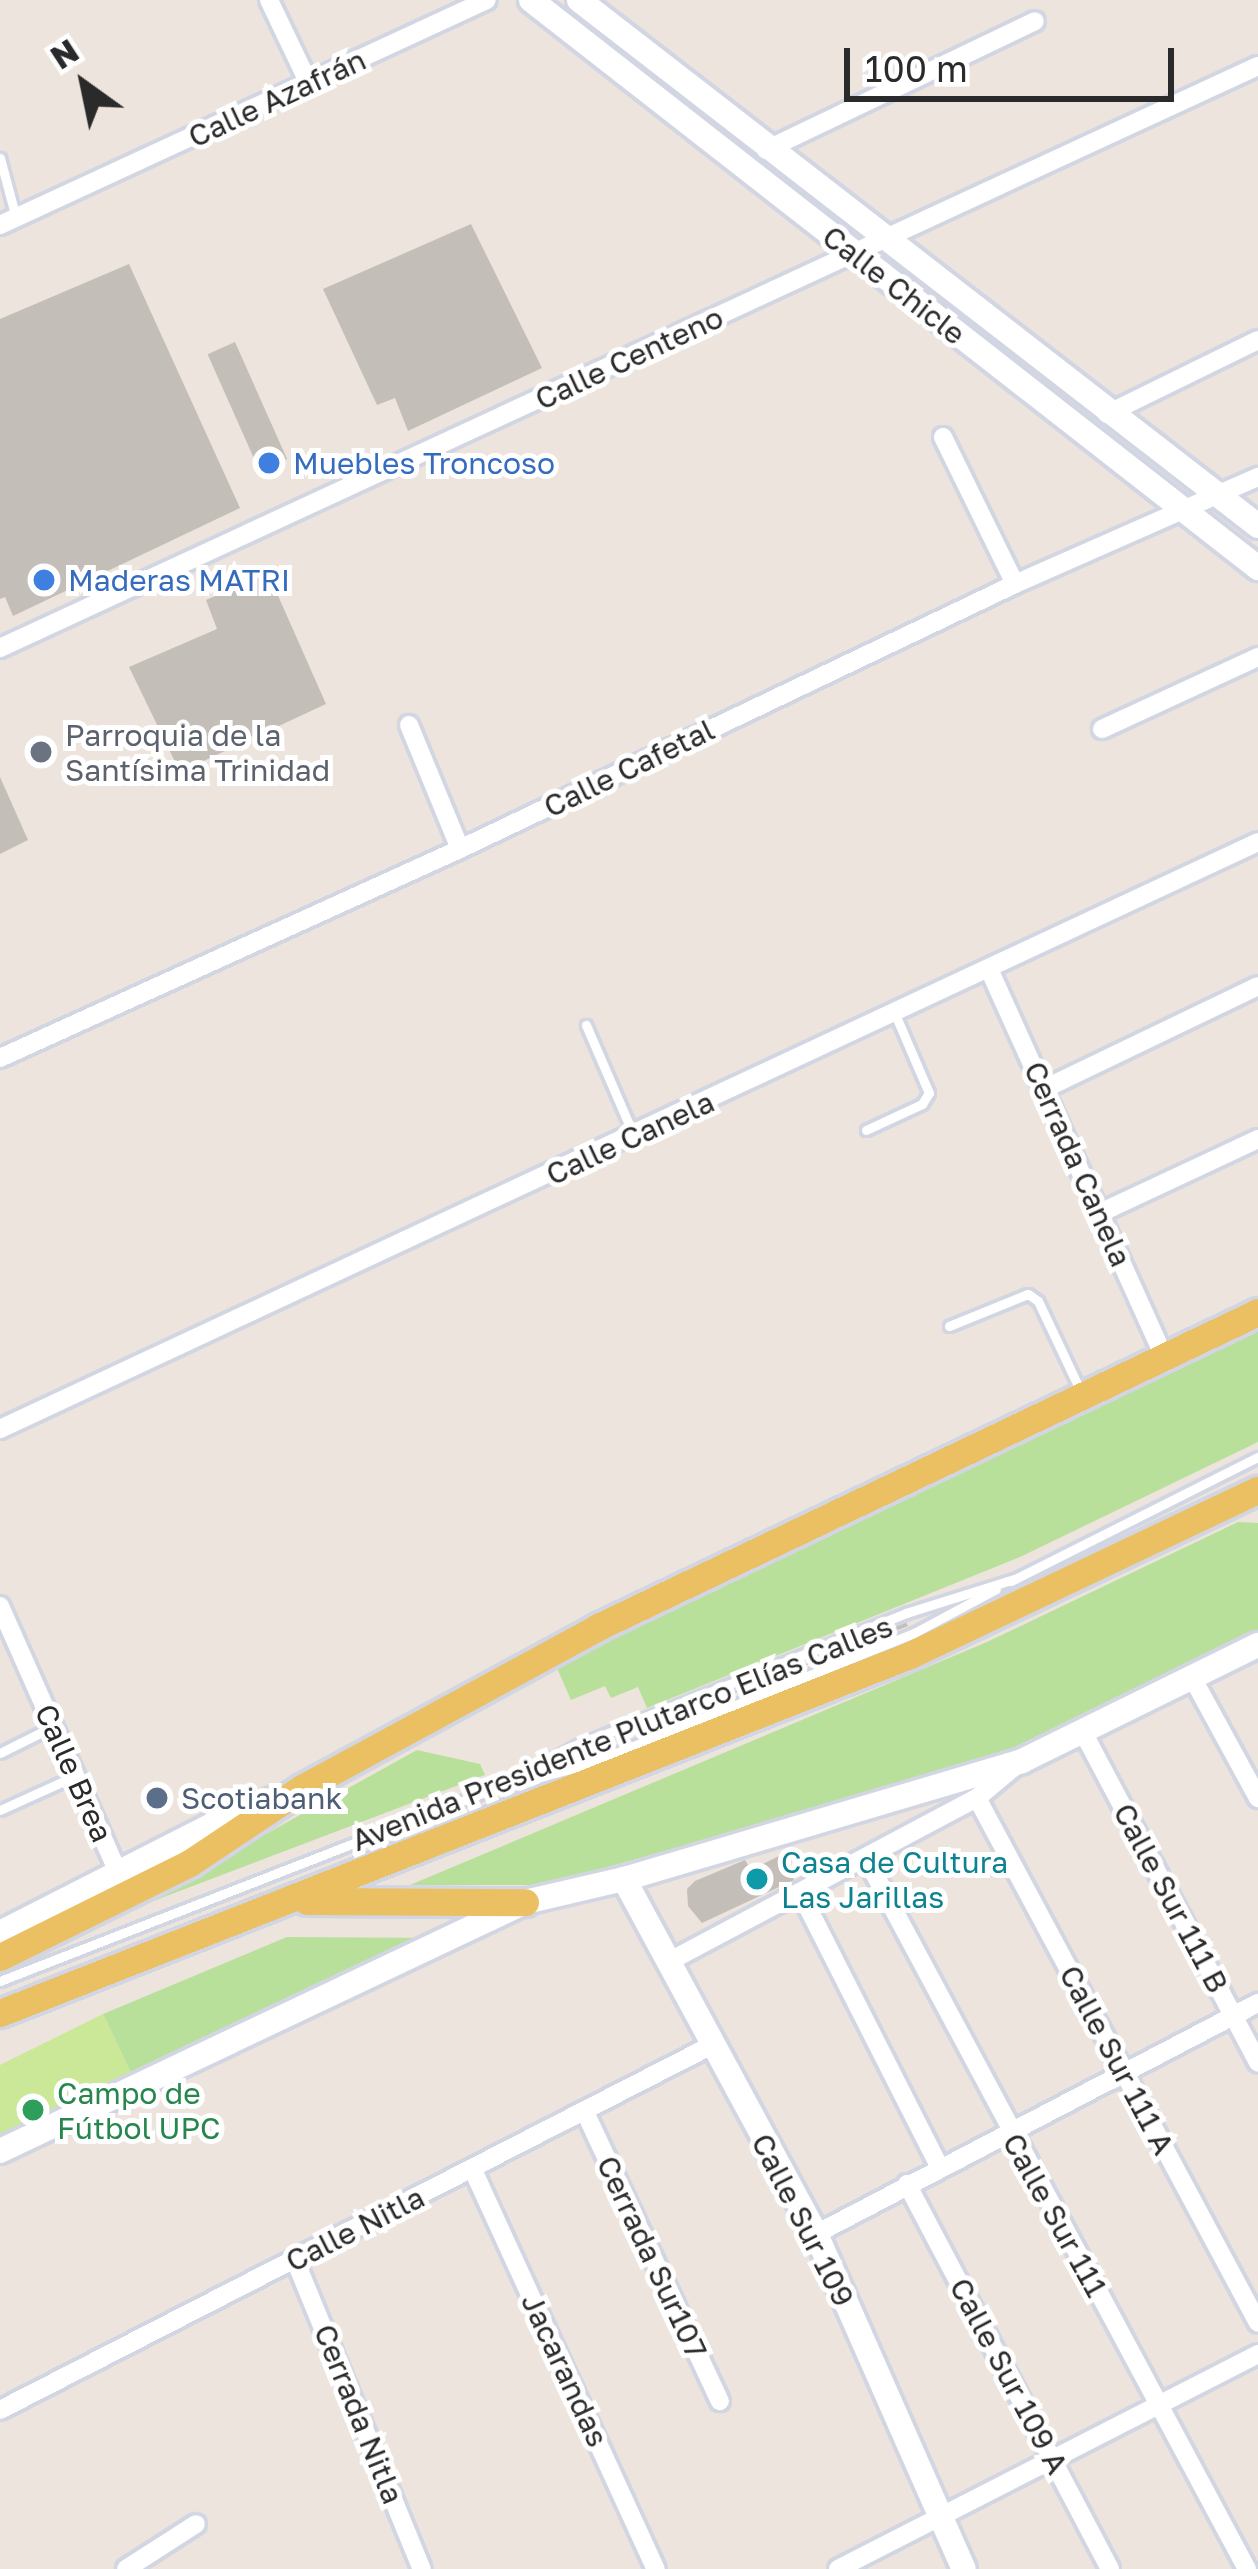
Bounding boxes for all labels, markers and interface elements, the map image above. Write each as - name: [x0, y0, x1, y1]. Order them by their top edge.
- north arrow: [24, 24, 144, 144]
- scale bar: [850, 24, 1180, 98]
- text: N: [43, 30, 85, 77]
- street label: Calle Azafrán: [183, 41, 371, 155]
- text: 100 m: [865, 47, 968, 90]
- street label: Calle Chicle: [816, 218, 972, 352]
- street label: Calle Centeno: [529, 299, 729, 417]
- place label: Muebles Troncoso: [293, 445, 555, 481]
- marker: Muebles Troncoso: [256, 450, 282, 476]
- place label: Maderas MATRI: [68, 562, 290, 598]
- marker: Maderas MATRI: [31, 567, 57, 593]
- street label: Calle Cafetal: [538, 711, 720, 825]
- place label: Parroquia de la Santísima Trinidad: [65, 717, 330, 788]
- marker: Parroquia de la Santísima Trinidad: [28, 739, 54, 765]
- street label: Cerrada Canela: [1017, 1056, 1139, 1272]
- street label: Calle Canela: [540, 1083, 720, 1193]
- street label: Avenida Presidente Plutarco Elías Calles: [346, 1608, 898, 1858]
- street label: Calle Brea: [28, 1699, 120, 1847]
- place label: Scotiabank: [181, 1780, 342, 1816]
- marker: Scotiabank: [144, 1785, 170, 1811]
- street label: Calle Sur 111 B: [1106, 1797, 1236, 1999]
- place label: Casa de Cultura Las Jarillas: [781, 1844, 1008, 1914]
- marker: Casa de Cultura Las Jarillas: [744, 1866, 770, 1892]
- street label: Calle Sur 111 A: [1052, 1959, 1182, 2161]
- place label: Campo de Fútbol UPC: [57, 2075, 220, 2146]
- marker: Campo de Fútbol UPC: [20, 2097, 46, 2123]
- street label: Calle Sur 111: [995, 2127, 1115, 2303]
- street label: Calle Sur 109: [744, 2128, 862, 2312]
- street label: Cerrada Sur107: [589, 2150, 715, 2364]
- street label: Calle Nitla: [280, 2179, 430, 2279]
- street label: Calle Sur 109 A: [942, 2272, 1076, 2480]
- street label: Jacarandas: [514, 2288, 616, 2452]
- street label: Cerrada Nitla: [307, 2319, 411, 2509]

